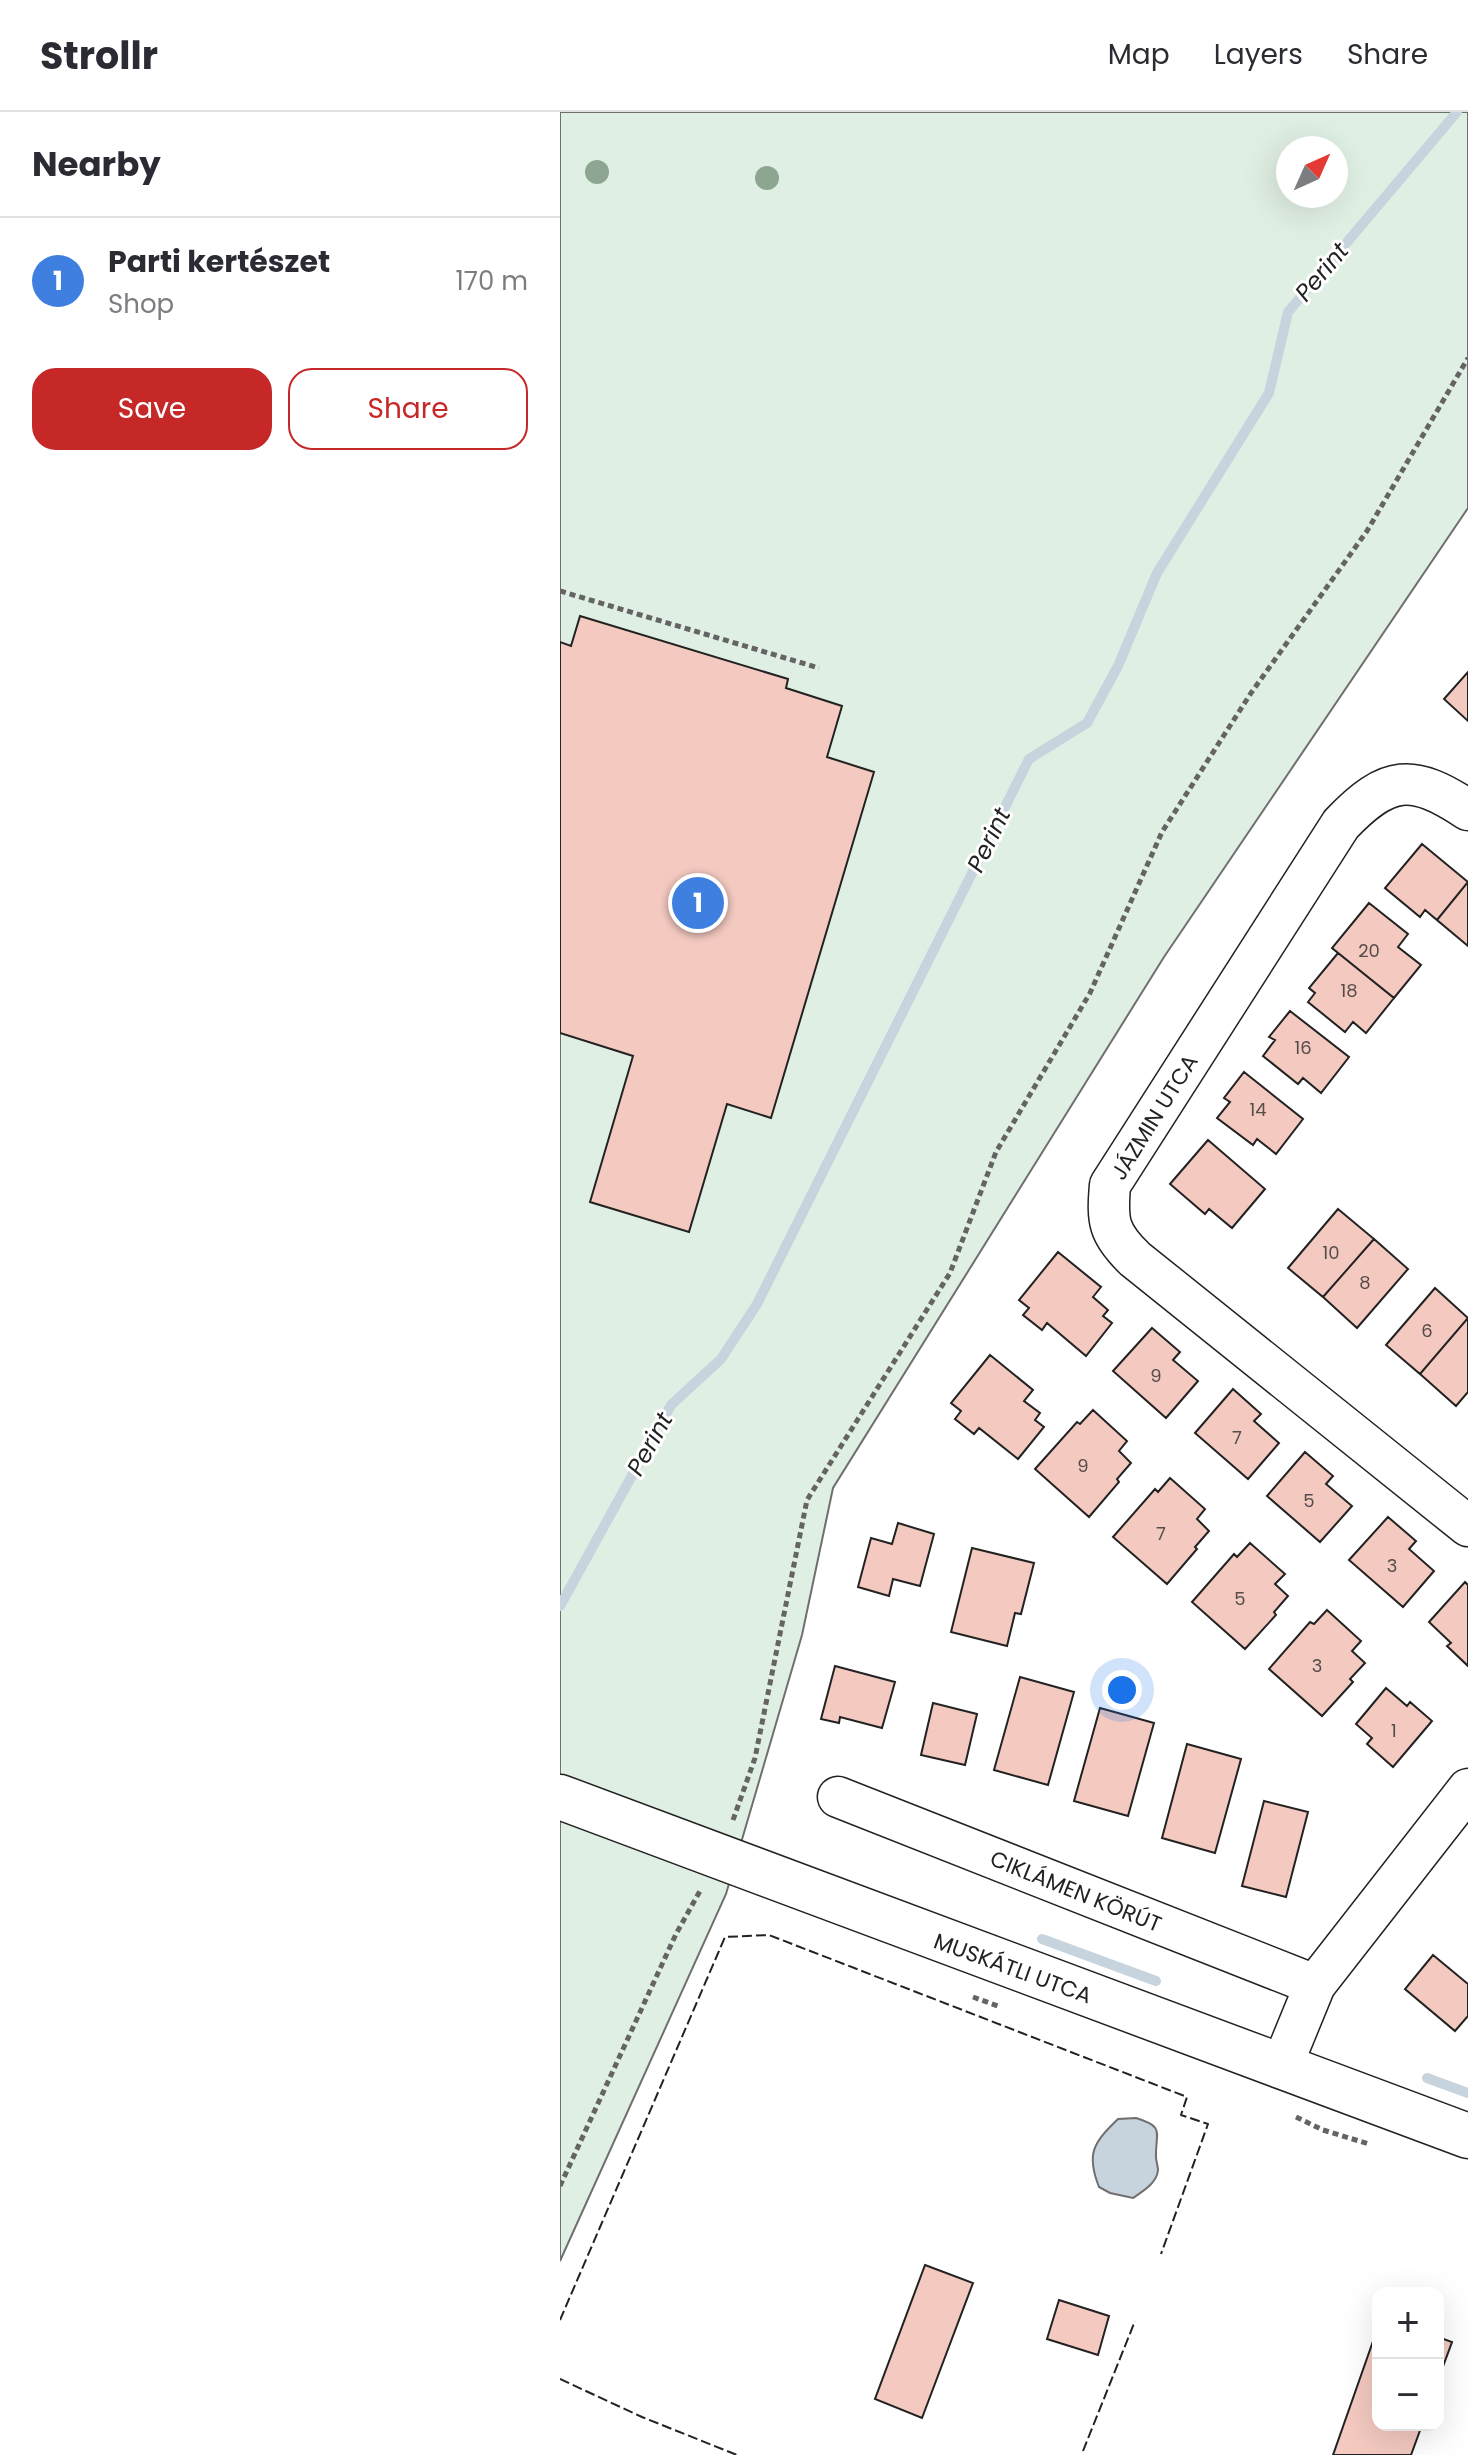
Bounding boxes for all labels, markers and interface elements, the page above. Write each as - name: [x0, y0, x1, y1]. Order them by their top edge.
- text: Strollr: [40, 29, 158, 82]
- text: Map: [1108, 35, 1170, 74]
- text: Layers: [1214, 35, 1303, 74]
- text: Share: [1347, 35, 1428, 74]
- north arrow: [1276, 136, 1348, 208]
- text: Nearby: [32, 140, 161, 188]
- water label: Perint: [1287, 234, 1357, 308]
- text: Parti kertészet: [108, 240, 330, 283]
- text: 1: [53, 263, 63, 299]
- text: 170 m: [455, 263, 528, 299]
- text: Shop: [108, 286, 174, 322]
- button: Save: [32, 368, 272, 450]
- button: Share: [288, 368, 528, 450]
- water label: Perint: [959, 801, 1019, 877]
- pin: 1: [672, 873, 724, 933]
- house number: 20: [1358, 938, 1380, 963]
- house number: 18: [1340, 978, 1358, 1003]
- house number: 16: [1294, 1035, 1312, 1060]
- street label: JÁZMIN UTCA: [1103, 1048, 1205, 1186]
- house number: 14: [1249, 1097, 1267, 1122]
- house number: 10: [1322, 1240, 1340, 1265]
- house number: 8: [1359, 1270, 1371, 1295]
- house number: 6: [1421, 1318, 1433, 1343]
- house number: 9: [1150, 1363, 1162, 1388]
- water label: Perint: [619, 1405, 681, 1481]
- house number: 7: [1232, 1425, 1242, 1450]
- house number: 9: [1077, 1453, 1089, 1478]
- house number: 5: [1303, 1488, 1315, 1513]
- house number: 7: [1156, 1521, 1166, 1546]
- house number: 3: [1387, 1553, 1397, 1578]
- house number: 5: [1234, 1586, 1246, 1611]
- house number: 3: [1312, 1653, 1322, 1678]
- your location: [1102, 1670, 1142, 1710]
- house number: 1: [1391, 1718, 1397, 1743]
- street label: CIKLÁMEN KÖRÚT: [986, 1843, 1166, 1940]
- street label: MUSKÁTLI UTCA: [930, 1926, 1096, 2011]
- map controls: [1372, 2287, 1444, 2431]
- button: +: [1372, 2287, 1444, 2359]
- button: −: [1372, 2359, 1444, 2431]

